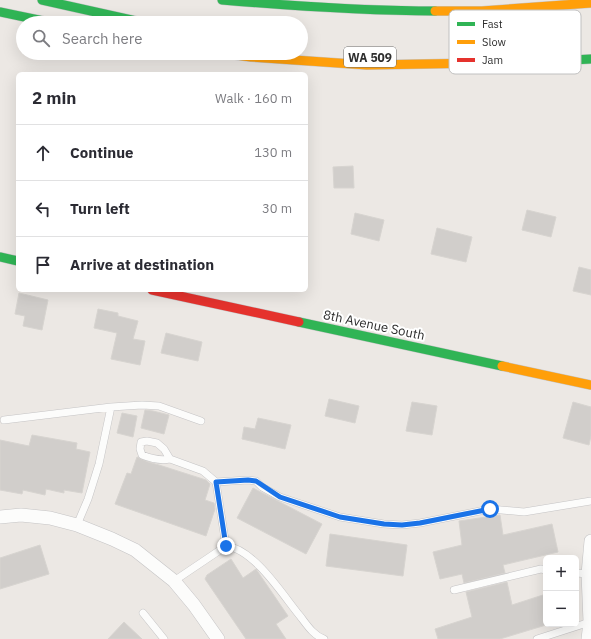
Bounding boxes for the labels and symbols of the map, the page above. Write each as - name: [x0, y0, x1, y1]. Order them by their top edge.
- legend: [449, 10, 581, 74]
- text: Fast: [482, 17, 503, 31]
- text: Slow: [482, 35, 506, 49]
- road number: WA 509: [344, 47, 396, 67]
- text: Jam: [482, 53, 503, 67]
- street label: 8th Avenue South: [322, 306, 426, 344]
- route start: [481, 500, 499, 518]
- route end: [217, 537, 235, 555]

